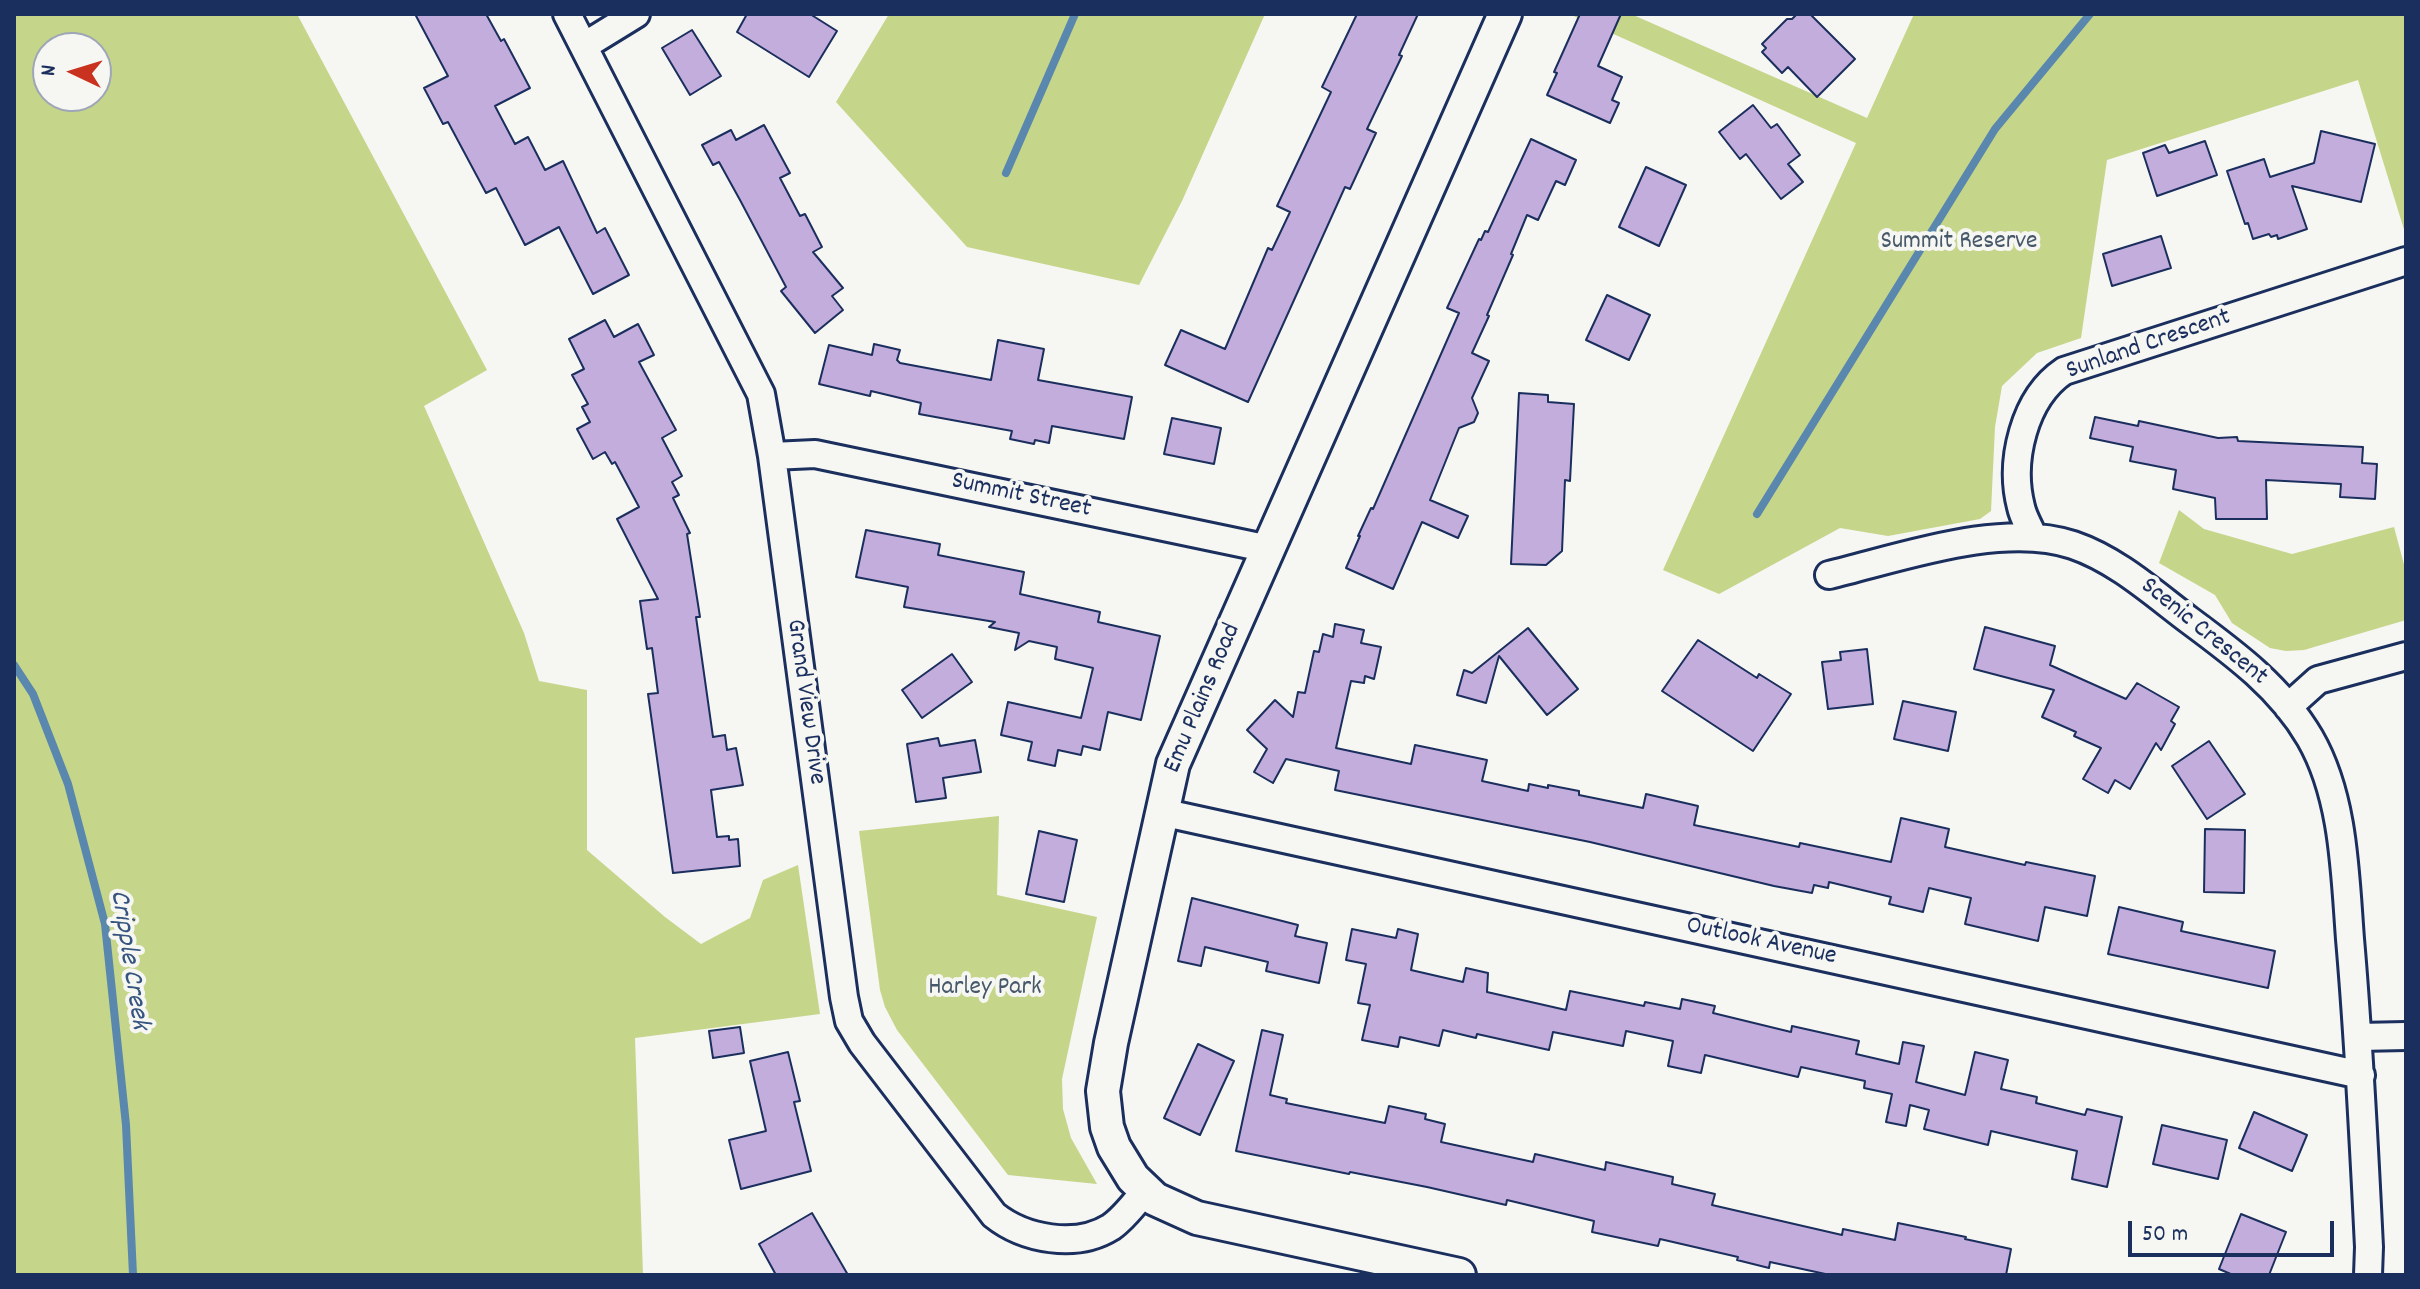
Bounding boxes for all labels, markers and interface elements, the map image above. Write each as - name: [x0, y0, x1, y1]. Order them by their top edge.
- north arrow: [32, 32, 112, 112]
- text: N: [34, 64, 65, 77]
- park label: Summit Reserve: [1880, 227, 2038, 259]
- street label: Sunland Crescent: [2063, 303, 2235, 389]
- street label: Summit Street: [948, 467, 1094, 527]
- street label: Scenic Crescent: [2133, 572, 2273, 694]
- street label: Grand View Drive: [777, 617, 831, 787]
- street label: Emu Plains Road: [1159, 620, 1249, 778]
- water label: Cripple Creek: [99, 888, 155, 1032]
- street label: Outlook Avenue: [1683, 912, 1839, 974]
- park label: Harley Park: [928, 973, 1042, 1005]
- scale bar: [2132, 1205, 2338, 1255]
- text: 50 m: [2142, 1218, 2188, 1252]

